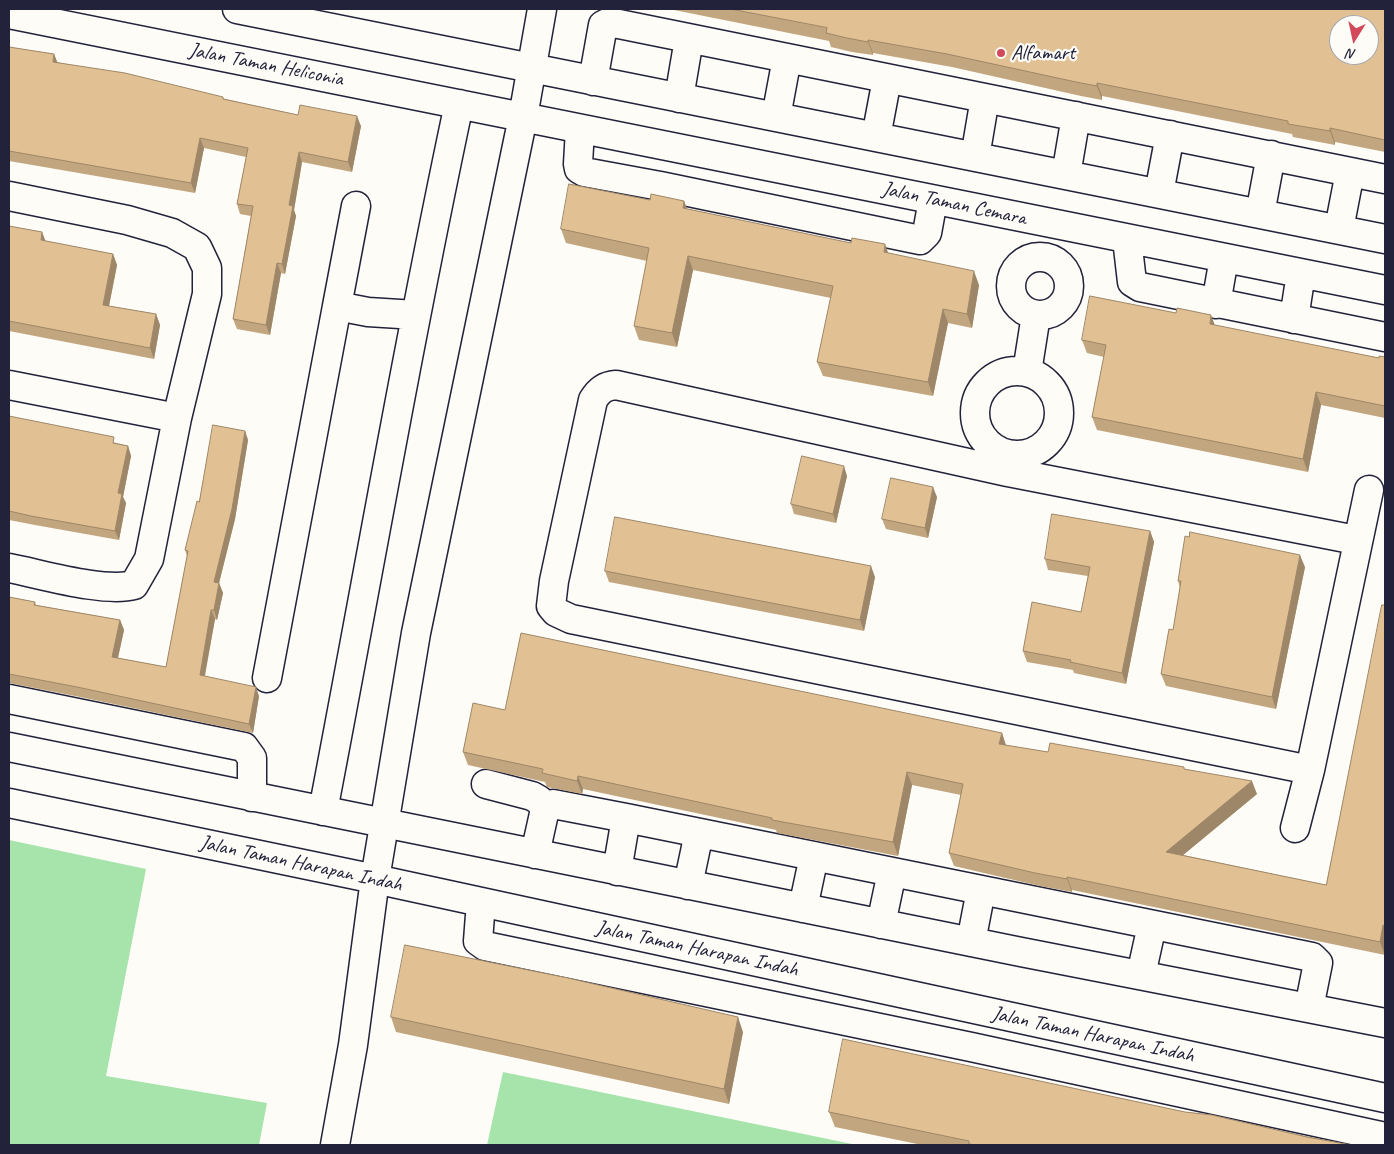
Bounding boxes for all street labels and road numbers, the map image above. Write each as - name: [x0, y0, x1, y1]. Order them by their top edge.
- street label: Jalan Taman Heliconia: [187, 38, 345, 92]
- street label: Jalan Taman Cemara: [880, 176, 1028, 232]
- street label: Jalan Taman Harapan Indah: [198, 830, 404, 898]
- street label: Jalan Taman Harapan Indah: [594, 915, 800, 983]
- street label: Jalan Taman Harapan Indah: [990, 1001, 1196, 1069]

